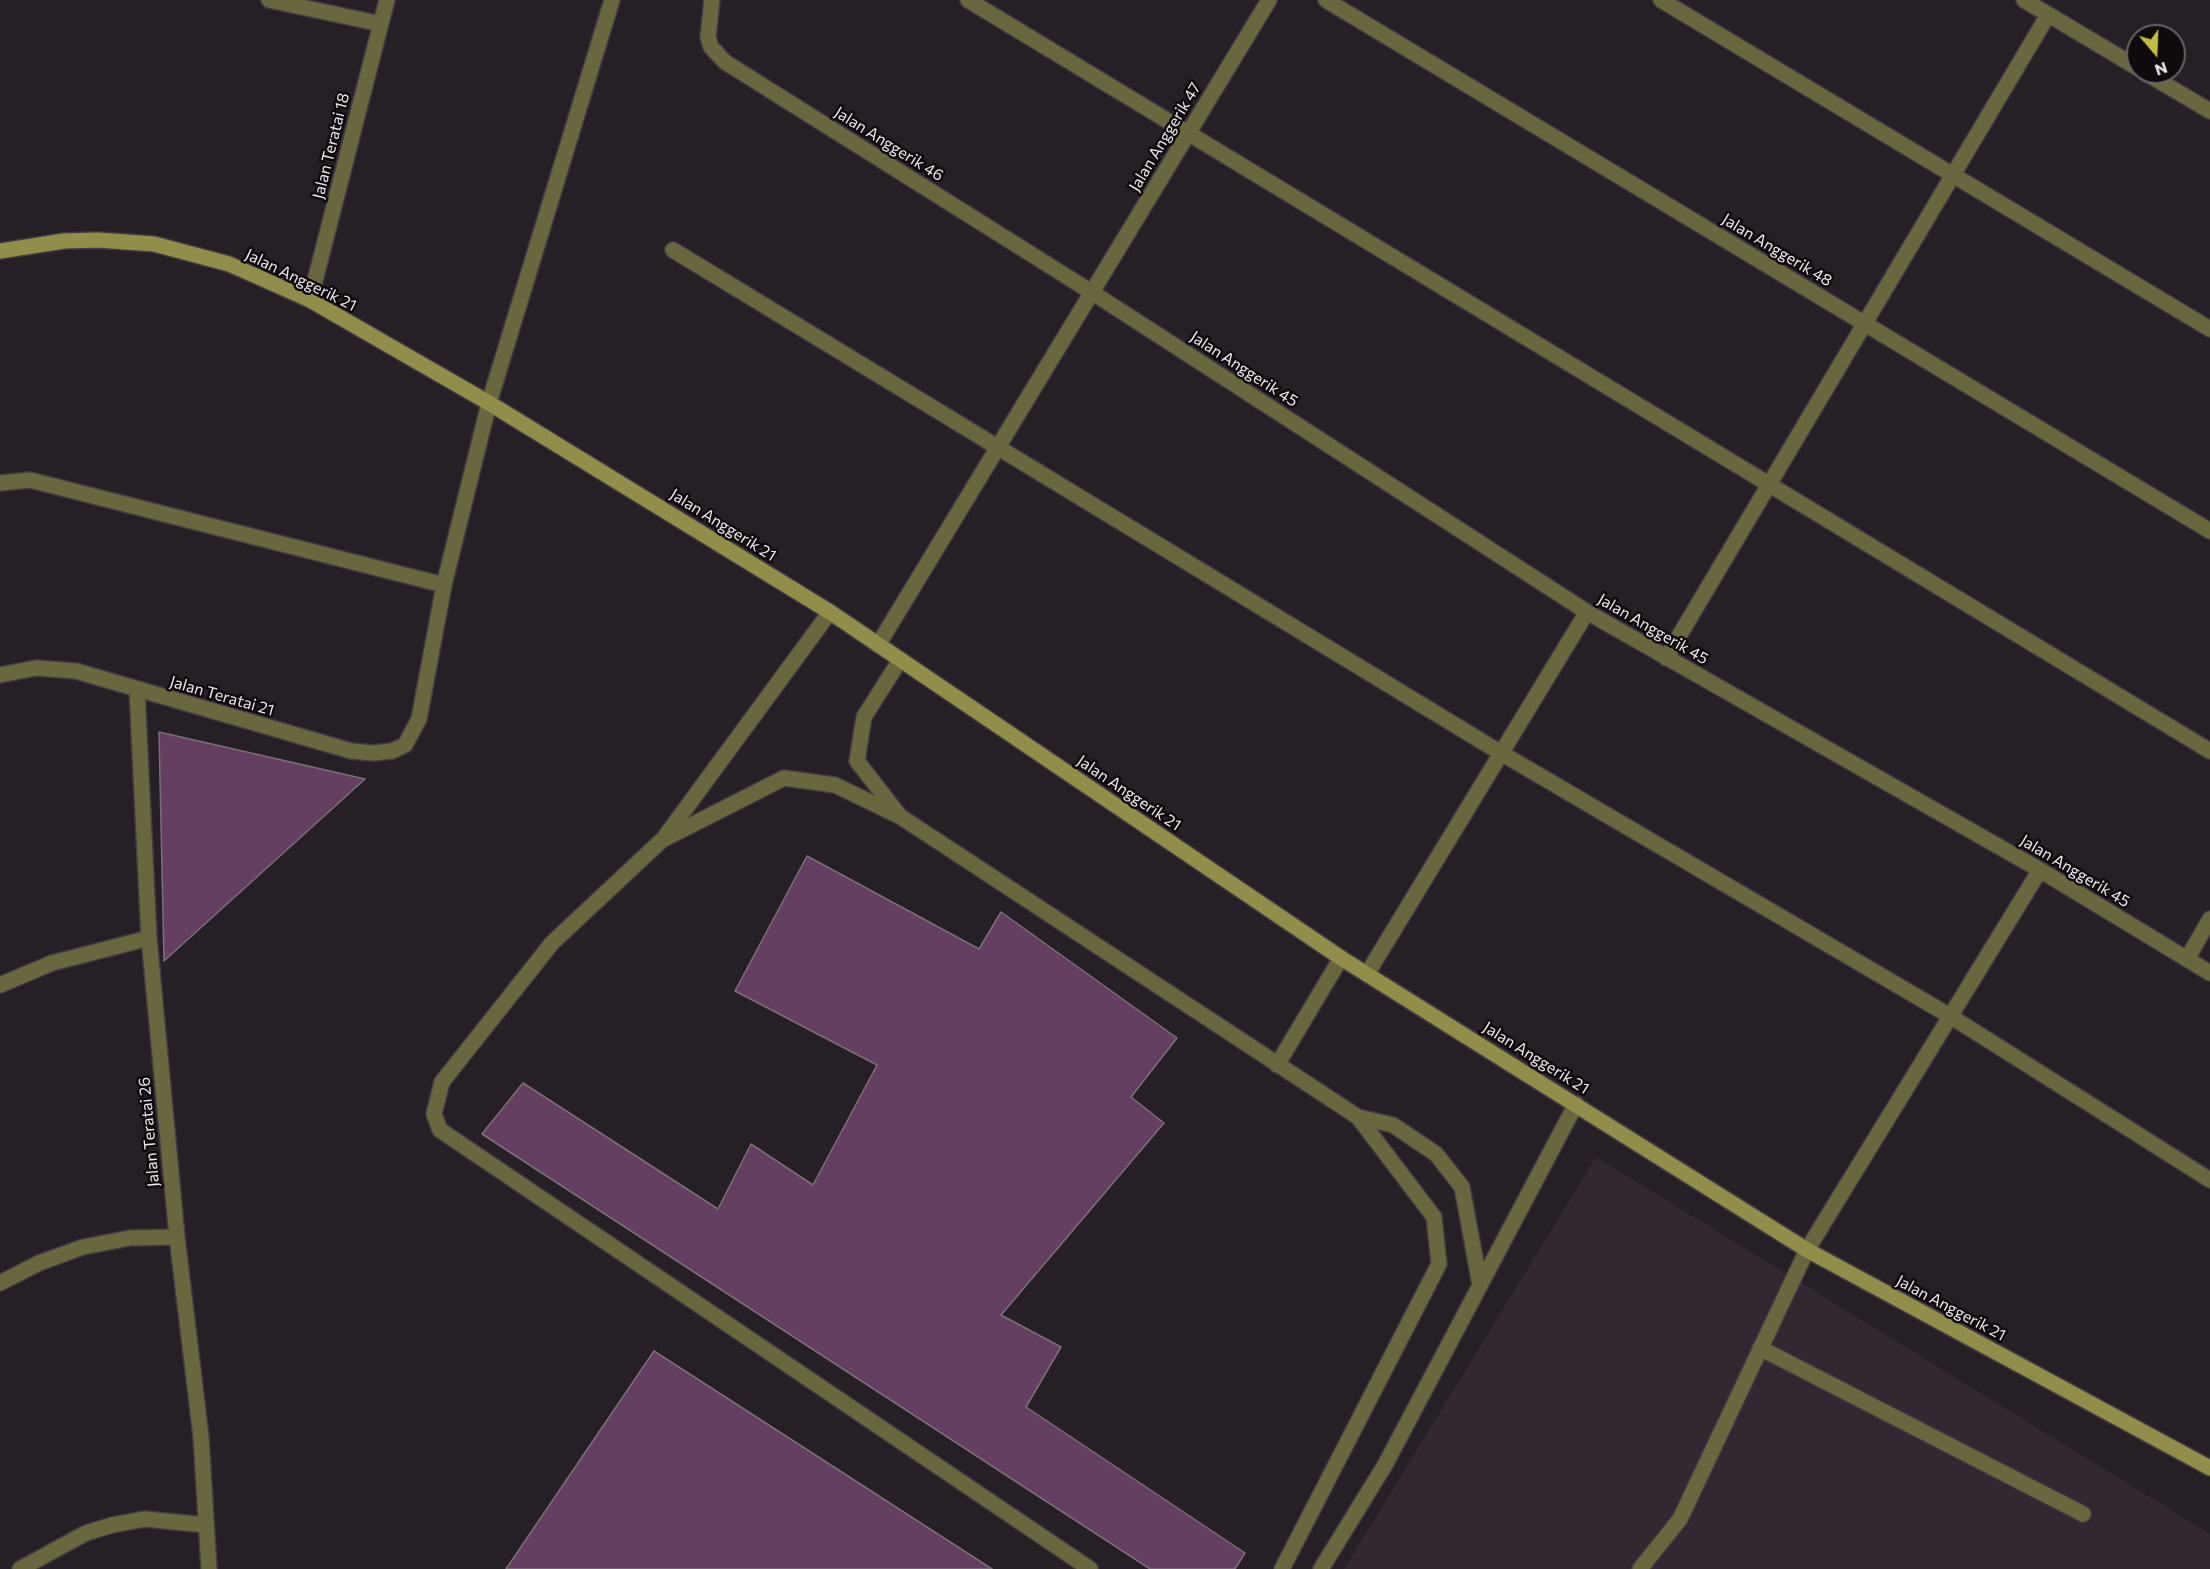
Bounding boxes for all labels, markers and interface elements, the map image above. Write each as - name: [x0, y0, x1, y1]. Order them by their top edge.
- north arrow: [2126, 24, 2186, 84]
- text: N: [2153, 59, 2170, 81]
- street label: Jalan Anggerik 47: [1125, 79, 1205, 195]
- street label: Jalan Teratai 18: [309, 91, 353, 201]
- street label: Jalan Anggerik 46: [831, 103, 947, 185]
- street label: Jalan Anggerik 48: [1718, 210, 1836, 290]
- street label: Jalan Anggerik 21: [242, 245, 360, 315]
- street label: Jalan Anggerik 45: [1187, 327, 1301, 411]
- street label: Jalan Anggerik 21: [666, 485, 780, 565]
- street label: Jalan Anggerik 45: [1594, 590, 1712, 668]
- street label: Jalan Teratai 21: [168, 672, 276, 720]
- street label: Jalan Anggerik 21: [1073, 751, 1185, 835]
- street label: Jalan Anggerik 45: [2017, 831, 2133, 911]
- street label: Jalan Anggerik 21: [1479, 1018, 1593, 1098]
- street label: Jalan Teratai 26: [135, 1076, 163, 1188]
- street label: Jalan Anggerik 21: [1893, 1271, 2009, 1345]

